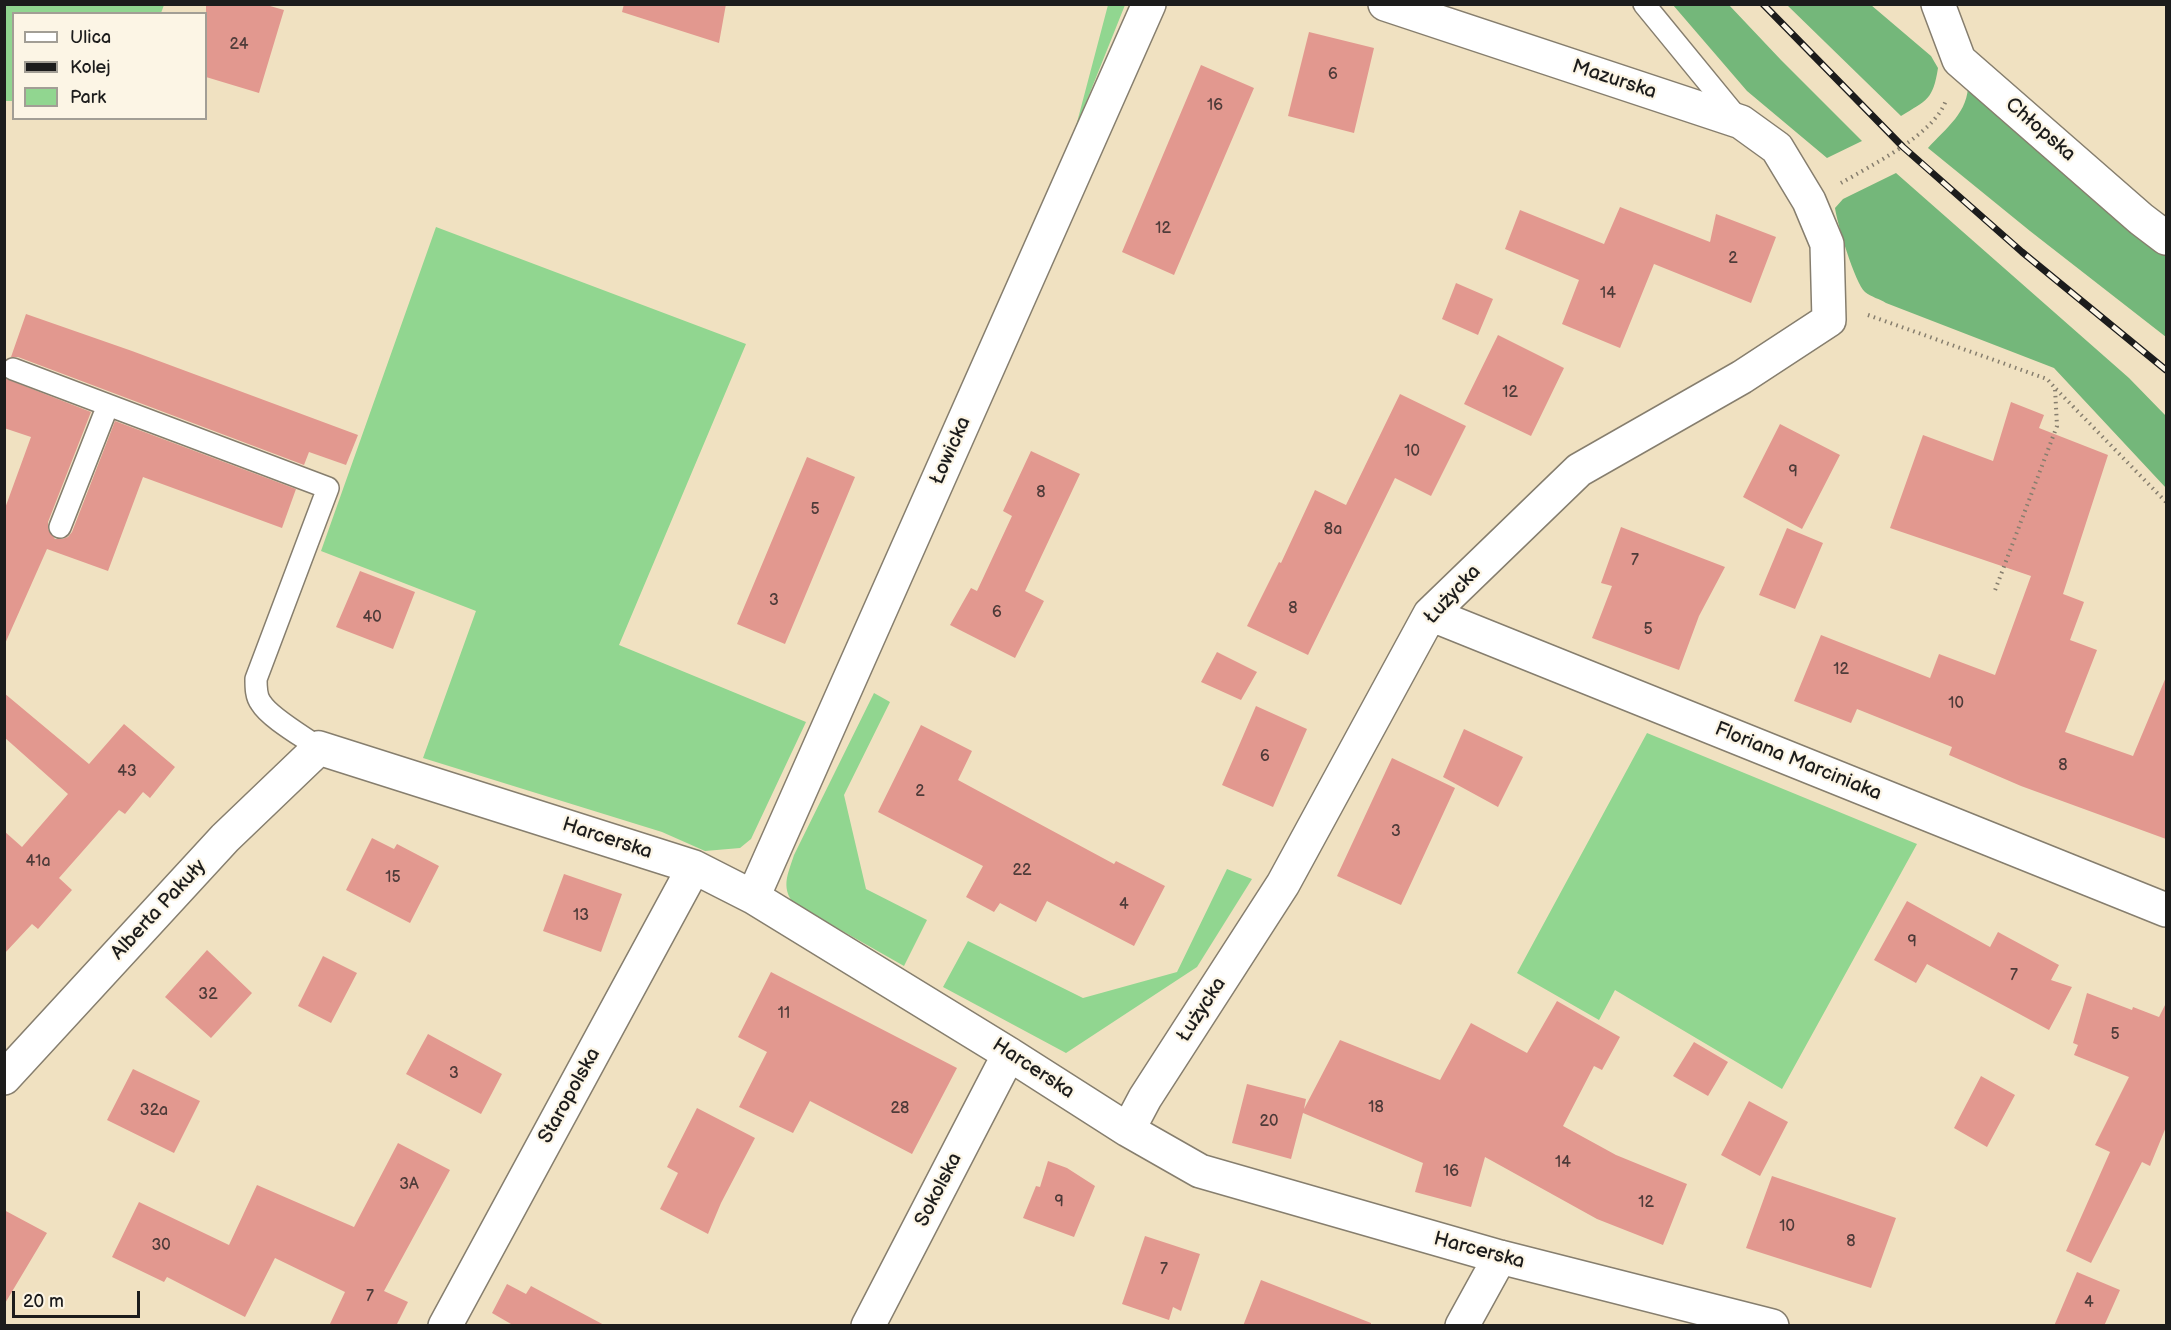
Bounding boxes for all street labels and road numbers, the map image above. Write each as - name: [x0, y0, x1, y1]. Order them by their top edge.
- street label: Mazurska: [1569, 55, 1659, 105]
- street label: Chłopska: [2000, 93, 2080, 167]
- street label: Łowicka: [925, 413, 977, 489]
- street label: Łużycka: [1420, 560, 1486, 630]
- street label: Floriana Marciniaka: [1711, 718, 1885, 806]
- street label: Harcerska: [559, 813, 655, 865]
- street label: Alberta Pakuły: [106, 855, 212, 965]
- street label: Łużycka: [1172, 973, 1232, 1047]
- street label: Harcerska: [987, 1034, 1079, 1104]
- street label: Staropolska: [534, 1044, 606, 1148]
- street label: Sokolska: [910, 1149, 968, 1231]
- street label: Harcerska: [1431, 1227, 1527, 1275]

